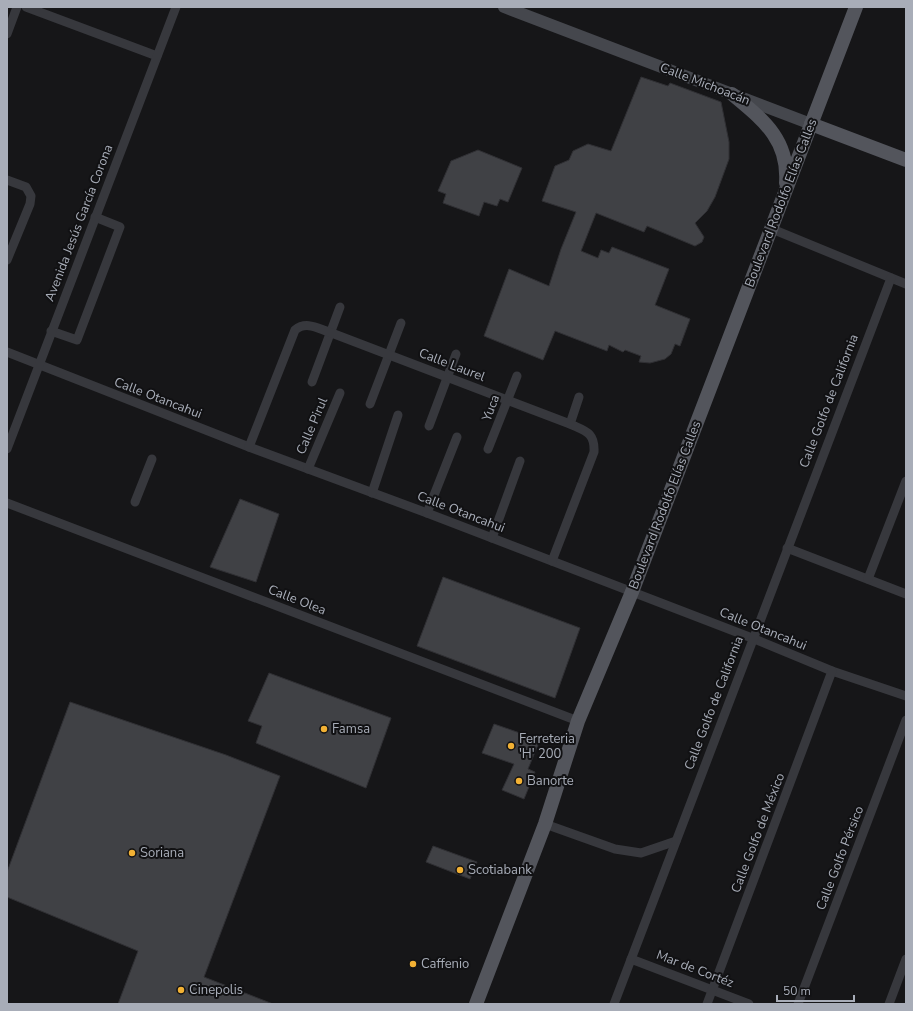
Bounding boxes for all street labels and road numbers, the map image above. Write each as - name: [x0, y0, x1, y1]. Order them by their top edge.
- street label: Calle Michoacán: [657, 59, 753, 109]
- street label: Boulevard Rodolfo Elías Calles: [741, 116, 821, 290]
- street label: Avenida Jesús García Corona: [41, 142, 117, 304]
- street label: Calle Golfo de California: [795, 332, 863, 470]
- street label: Calle Laurel: [416, 344, 488, 386]
- street label: Calle Otancahui: [112, 373, 204, 423]
- street label: Yuca: [477, 392, 504, 425]
- street label: Calle Pirul: [292, 395, 332, 457]
- street label: Boulevard Rodolfo Elías Calles: [625, 418, 705, 592]
- street label: Calle Otancahui: [415, 487, 507, 537]
- street label: Calle Olea: [265, 581, 329, 619]
- street label: Calle Otancahui: [717, 603, 809, 655]
- street label: Calle Golfo de California: [680, 634, 748, 772]
- street label: Calle Golfo de México: [727, 770, 789, 896]
- street label: Calle Golfo Pérsico: [812, 803, 868, 913]
- street label: Mar de Cortéz: [654, 946, 736, 992]

